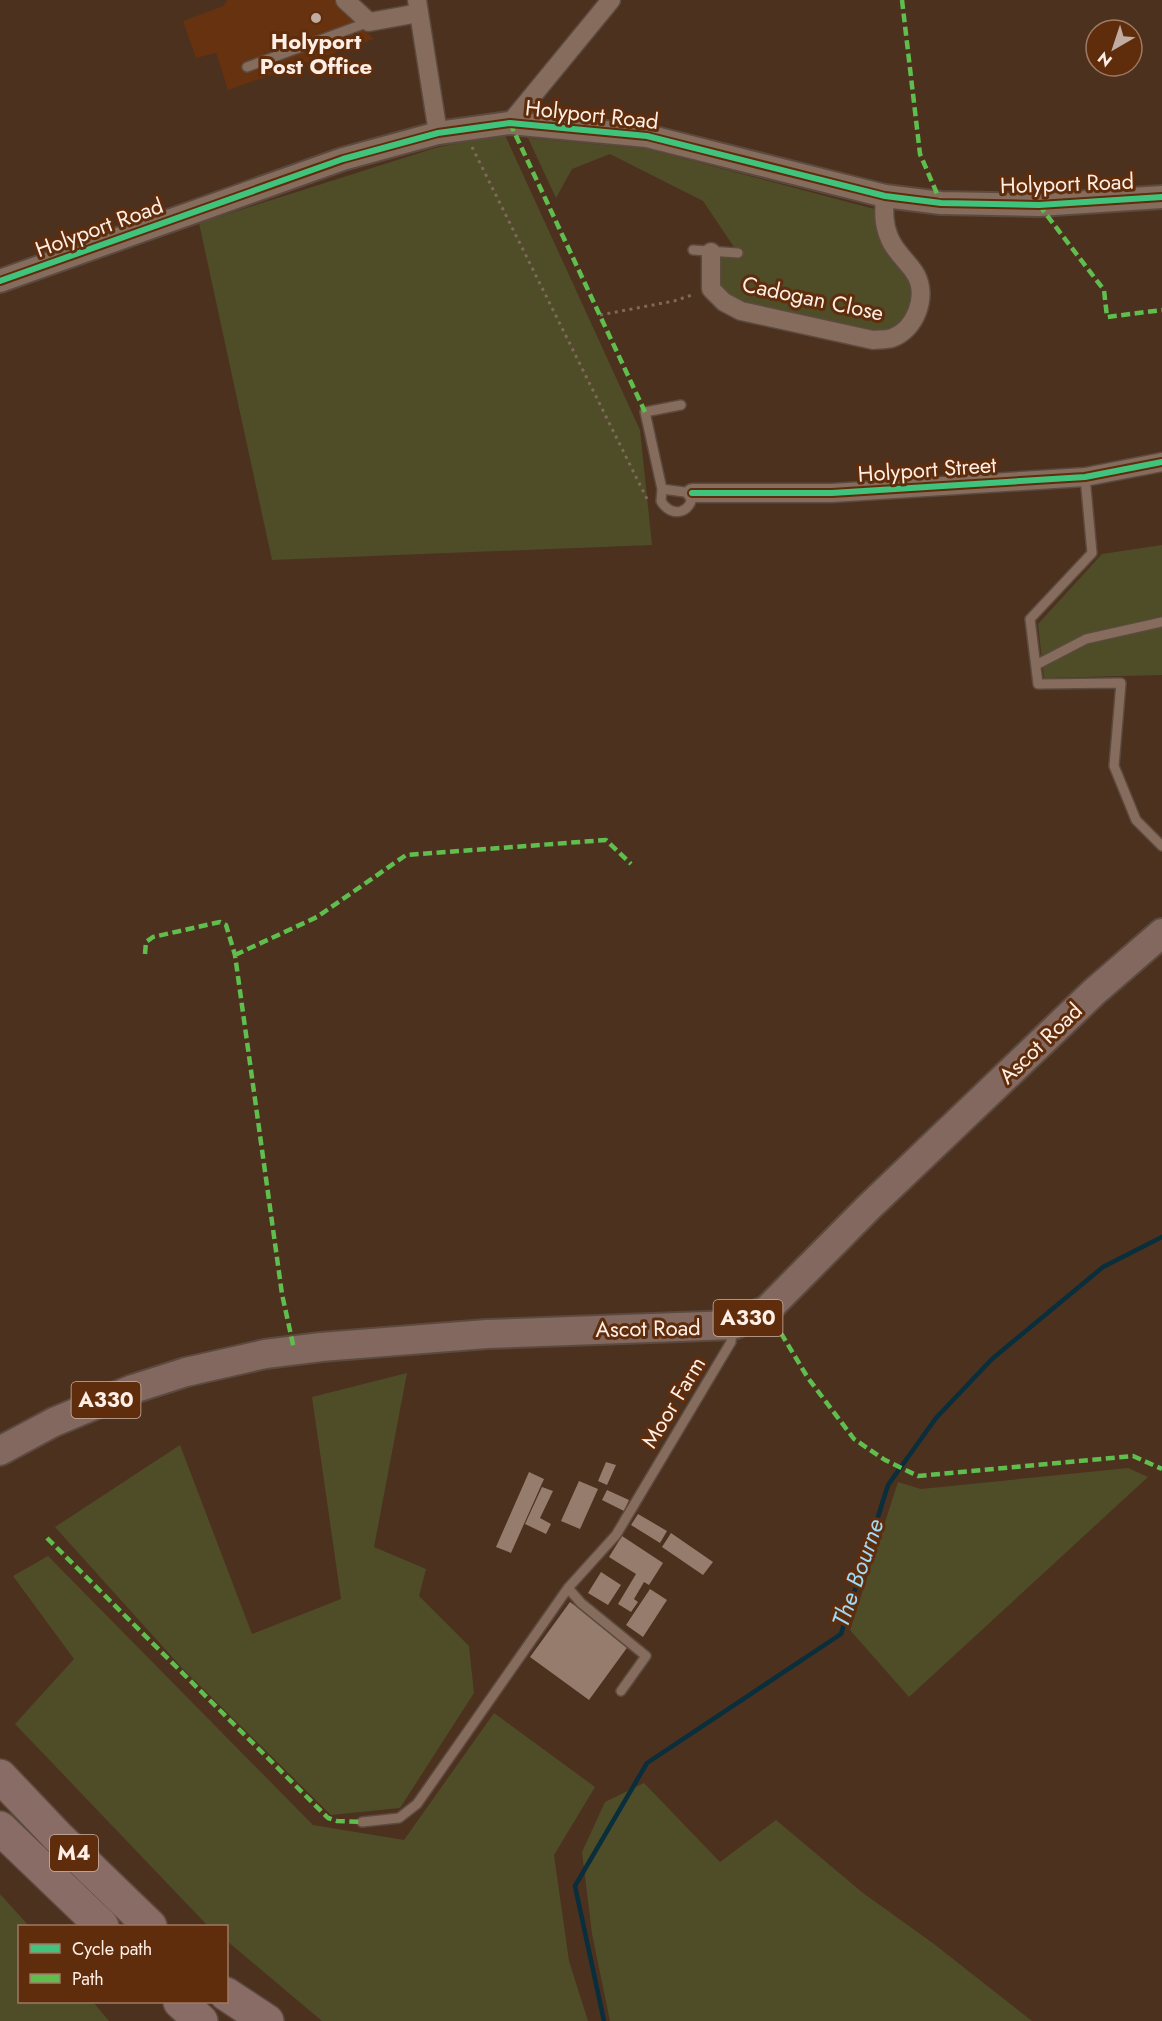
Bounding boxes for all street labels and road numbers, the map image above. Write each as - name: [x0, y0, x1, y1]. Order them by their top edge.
- street label: Holyport Road: [524, 91, 660, 137]
- street label: Holyport Road: [1000, 165, 1134, 201]
- street label: Holyport Road: [31, 189, 167, 265]
- street label: Cadogan Close: [739, 267, 887, 329]
- street label: Holyport Street: [857, 448, 998, 490]
- street label: Ascot Road: [991, 995, 1089, 1091]
- road number: A330: [714, 1300, 783, 1336]
- street label: Ascot Road: [595, 1311, 701, 1345]
- street label: Moor Farm: [633, 1350, 713, 1454]
- road number: A330: [72, 1382, 140, 1418]
- road number: M4: [50, 1835, 98, 1871]

